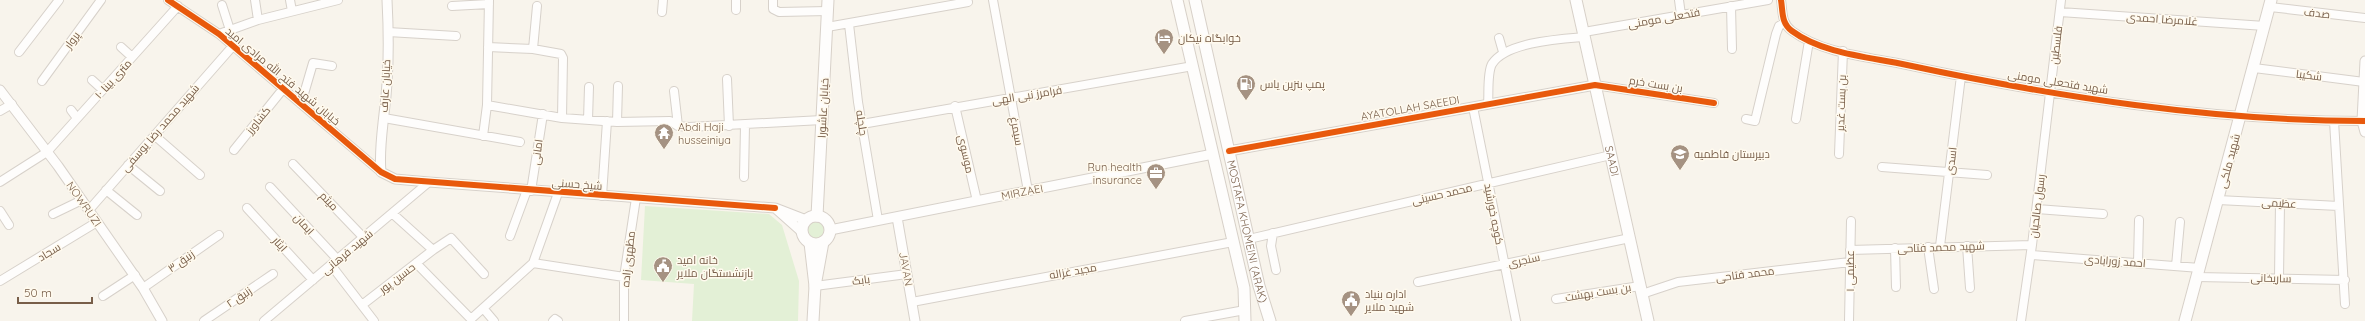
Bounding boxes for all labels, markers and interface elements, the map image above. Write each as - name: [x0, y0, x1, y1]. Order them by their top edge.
- street label: فتحعلی مومنی: [1627, 5, 1701, 31]
- street label: صدف: [2303, 5, 2331, 21]
- street label: غلامرضا احمدی: [2126, 10, 2198, 28]
- street label: خیابان شهید فتح الله مرادی امید: [222, 23, 344, 129]
- street label: فلسطین: [2047, 25, 2065, 65]
- hotel icon: خوابگاه نیکان: [1153, 27, 1175, 55]
- street label: پروار: [60, 29, 83, 52]
- place label: خوابگاه نیکان: [1178, 31, 1241, 45]
- street label: ۱۰ متری بینا: [92, 56, 134, 102]
- street label: خیابان عارف: [377, 59, 393, 113]
- street label: شکیبا: [2295, 66, 2323, 84]
- street label: شهید فتحعلی مومنی: [2007, 67, 2109, 97]
- fuel station icon: پمپ بنزین یاس: [1235, 73, 1257, 101]
- street label: بن بست خرم: [1628, 73, 1684, 96]
- street label: بن بست غدیر: [1833, 74, 1849, 133]
- place label: پمپ بنزین یاس: [1260, 77, 1325, 91]
- street label: خیابان عاشورا: [814, 78, 832, 138]
- street label: شهید محمد رضا یوسفی: [118, 81, 202, 175]
- street label: فرامرز نبی الهی: [991, 83, 1063, 107]
- street label: AYATOLLAH SAEEDI: [1360, 92, 1460, 124]
- street label: کشاورز: [242, 103, 273, 137]
- street label: چلچله: [853, 109, 871, 137]
- street label: سیمرغ: [1006, 115, 1027, 147]
- place label: Abdi Haji husseiniya: [678, 120, 731, 147]
- temple icon: Abdi Haji husseiniya: [653, 122, 675, 150]
- street label: شهید ملکی: [2215, 132, 2243, 190]
- street label: موسوی: [955, 134, 977, 174]
- street label: امانی: [528, 138, 546, 166]
- school or university icon: دبیرستان فاطمیه: [1669, 143, 1691, 171]
- street label: SAADI: [1602, 144, 1622, 178]
- street label: اسدی: [1942, 146, 1960, 176]
- place label: دبیرستان فاطمیه: [1694, 147, 1770, 161]
- street label: MOSTAFA KHOMEINI (ARAK): [1224, 159, 1271, 304]
- place label: Run health insurance: [1087, 160, 1142, 187]
- office icon: Run health insurance: [1145, 162, 1167, 190]
- street label: رسول صالحیان: [2026, 173, 2048, 239]
- street label: شیخ حسنی: [551, 175, 603, 194]
- street label: NOWRUZI: [63, 179, 105, 229]
- street label: محمد حسینی: [1410, 180, 1474, 208]
- street label: MIRZAEI: [1000, 181, 1044, 203]
- street label: کوچه خورشید: [1481, 182, 1507, 246]
- street label: میثم: [316, 189, 341, 214]
- street label: عظیمی: [2261, 195, 2297, 211]
- street label: ایمان: [291, 210, 317, 238]
- street label: شهید فرهانی: [318, 226, 376, 278]
- street label: مظهری زاده: [618, 230, 638, 288]
- street label: ایثار: [269, 233, 290, 254]
- street label: شهید محمد فتاحی: [1897, 238, 1985, 256]
- street label: سجاد: [35, 240, 63, 264]
- street label: زنبق ۳: [165, 247, 197, 275]
- street label: سنجری: [1507, 250, 1541, 270]
- street label: عظیمی ۱: [1843, 250, 1857, 292]
- street label: JAVAN: [896, 251, 916, 287]
- street label: احمد زورابادی: [2084, 252, 2146, 270]
- place label: خانه امید بازنشستگان ملایر: [676, 253, 753, 280]
- public building icon: خانه امید بازنشستگان ملایر: [652, 255, 674, 283]
- street label: حسین پور: [375, 260, 418, 297]
- street label: مجید غزاله: [1048, 260, 1098, 282]
- street label: محمد فتاحی: [1715, 263, 1775, 285]
- street label: ساریخانی: [2251, 271, 2291, 285]
- street label: بابک: [851, 272, 871, 288]
- scale bar: [18, 279, 92, 305]
- street label: بن بست بهشت: [1564, 280, 1632, 304]
- street label: زنبق ۲: [224, 283, 254, 311]
- text: 50 m: [24, 285, 52, 300]
- place label: اداره بنیاد شهید ملایر: [1364, 287, 1414, 314]
- public building icon: اداره بنیاد شهید ملایر: [1340, 289, 1362, 317]

